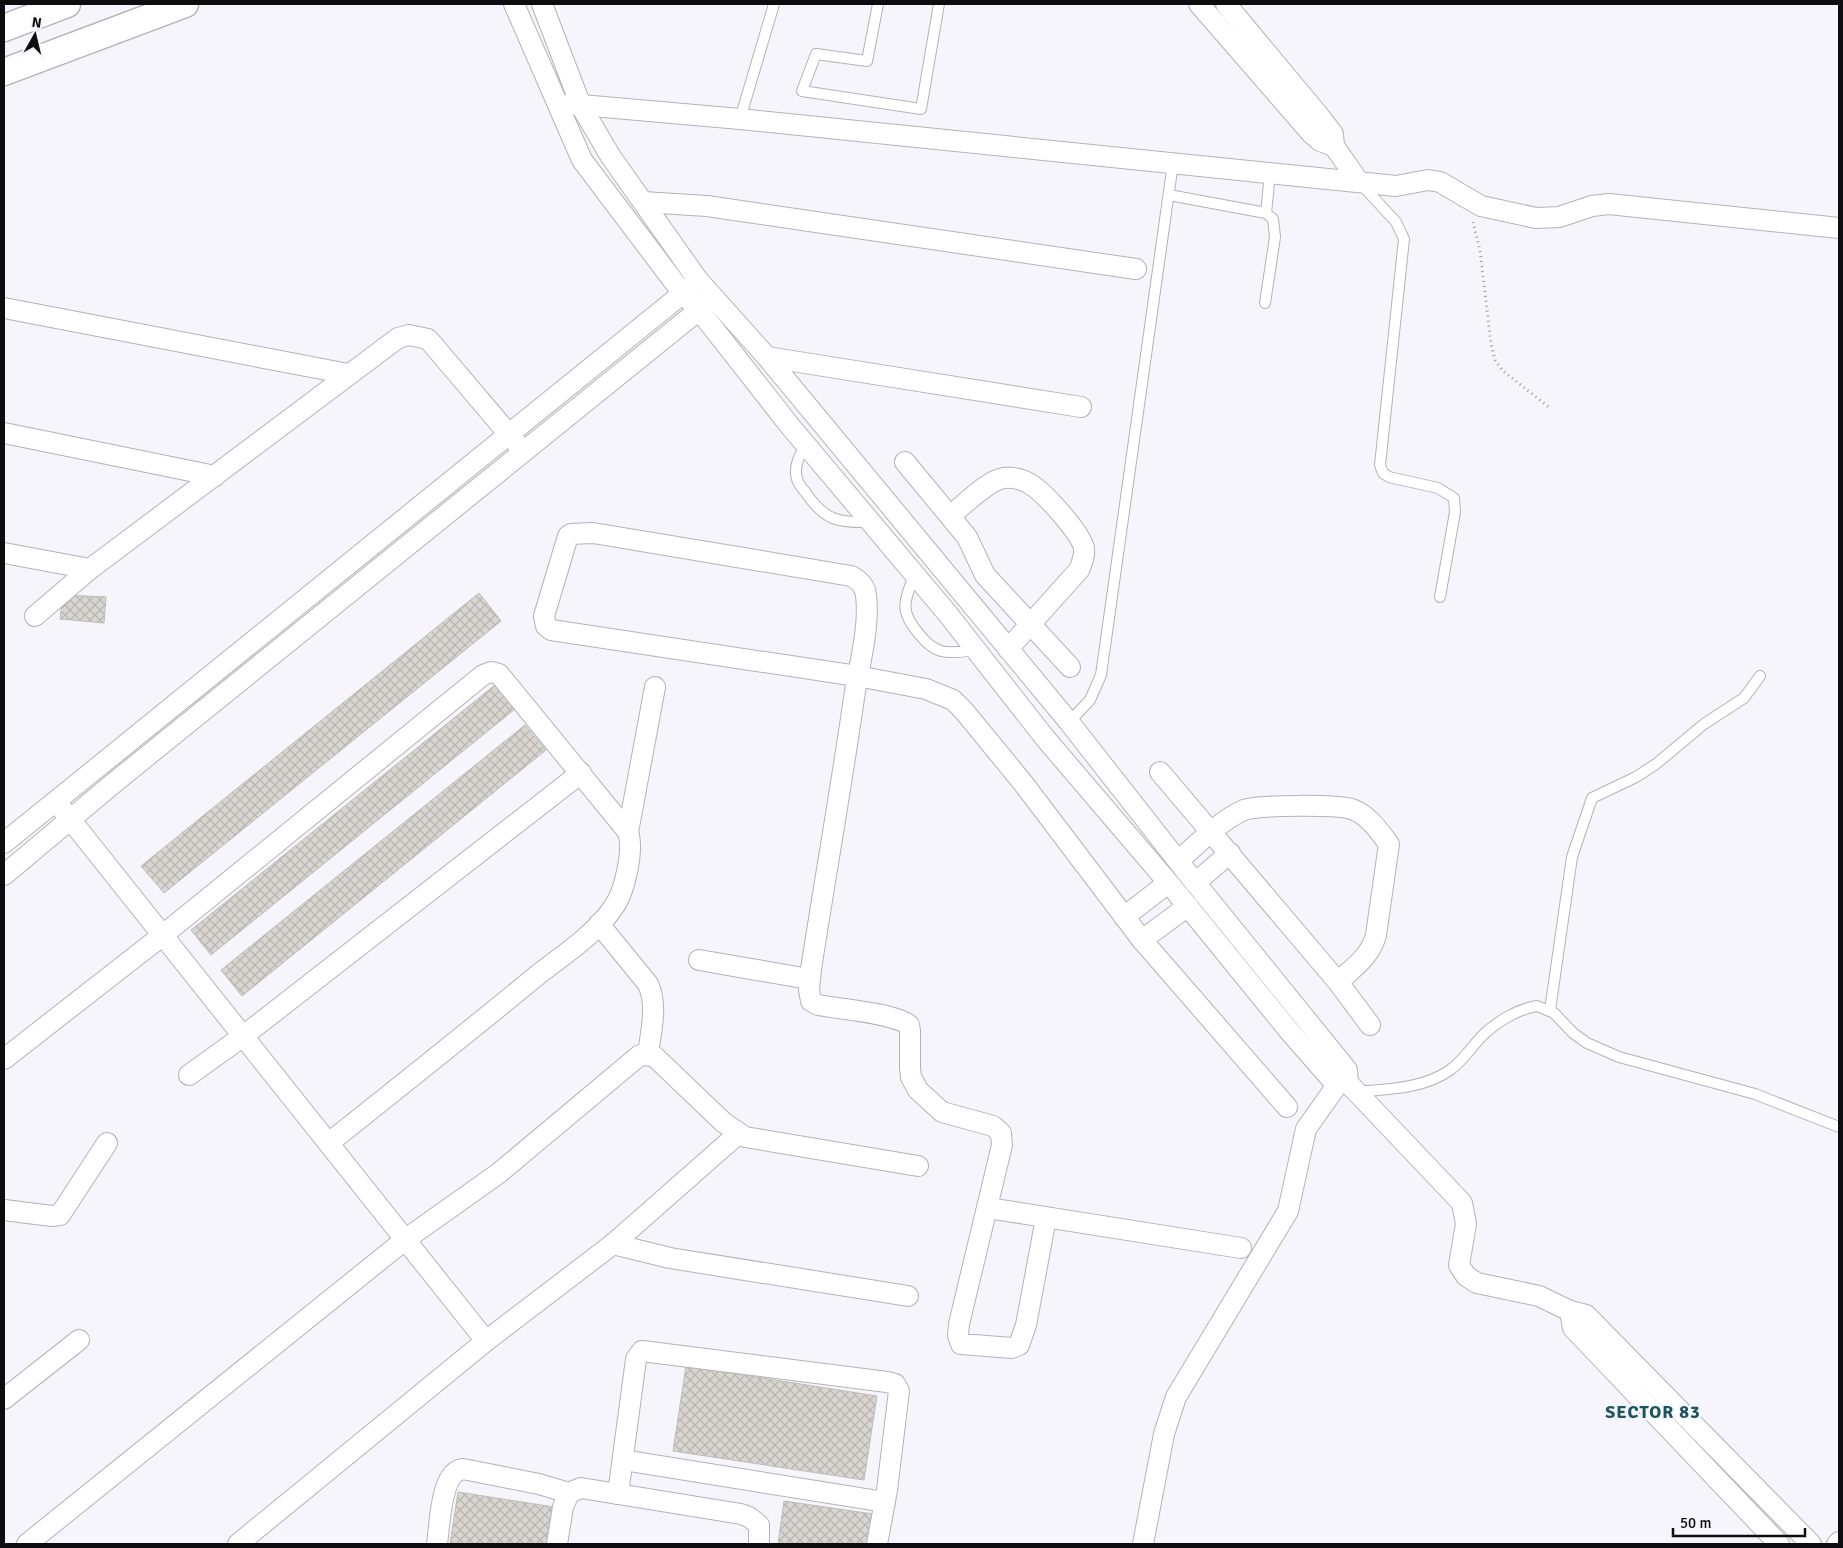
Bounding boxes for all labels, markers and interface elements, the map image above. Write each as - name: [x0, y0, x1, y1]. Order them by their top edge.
- north arrow: [10, 10, 60, 60]
- text: N: [31, 14, 43, 32]
- district label: SECTOR 83: [1605, 1401, 1701, 1423]
- scale bar: [1673, 1506, 1806, 1538]
- text: 50 m: [1680, 1514, 1711, 1532]

